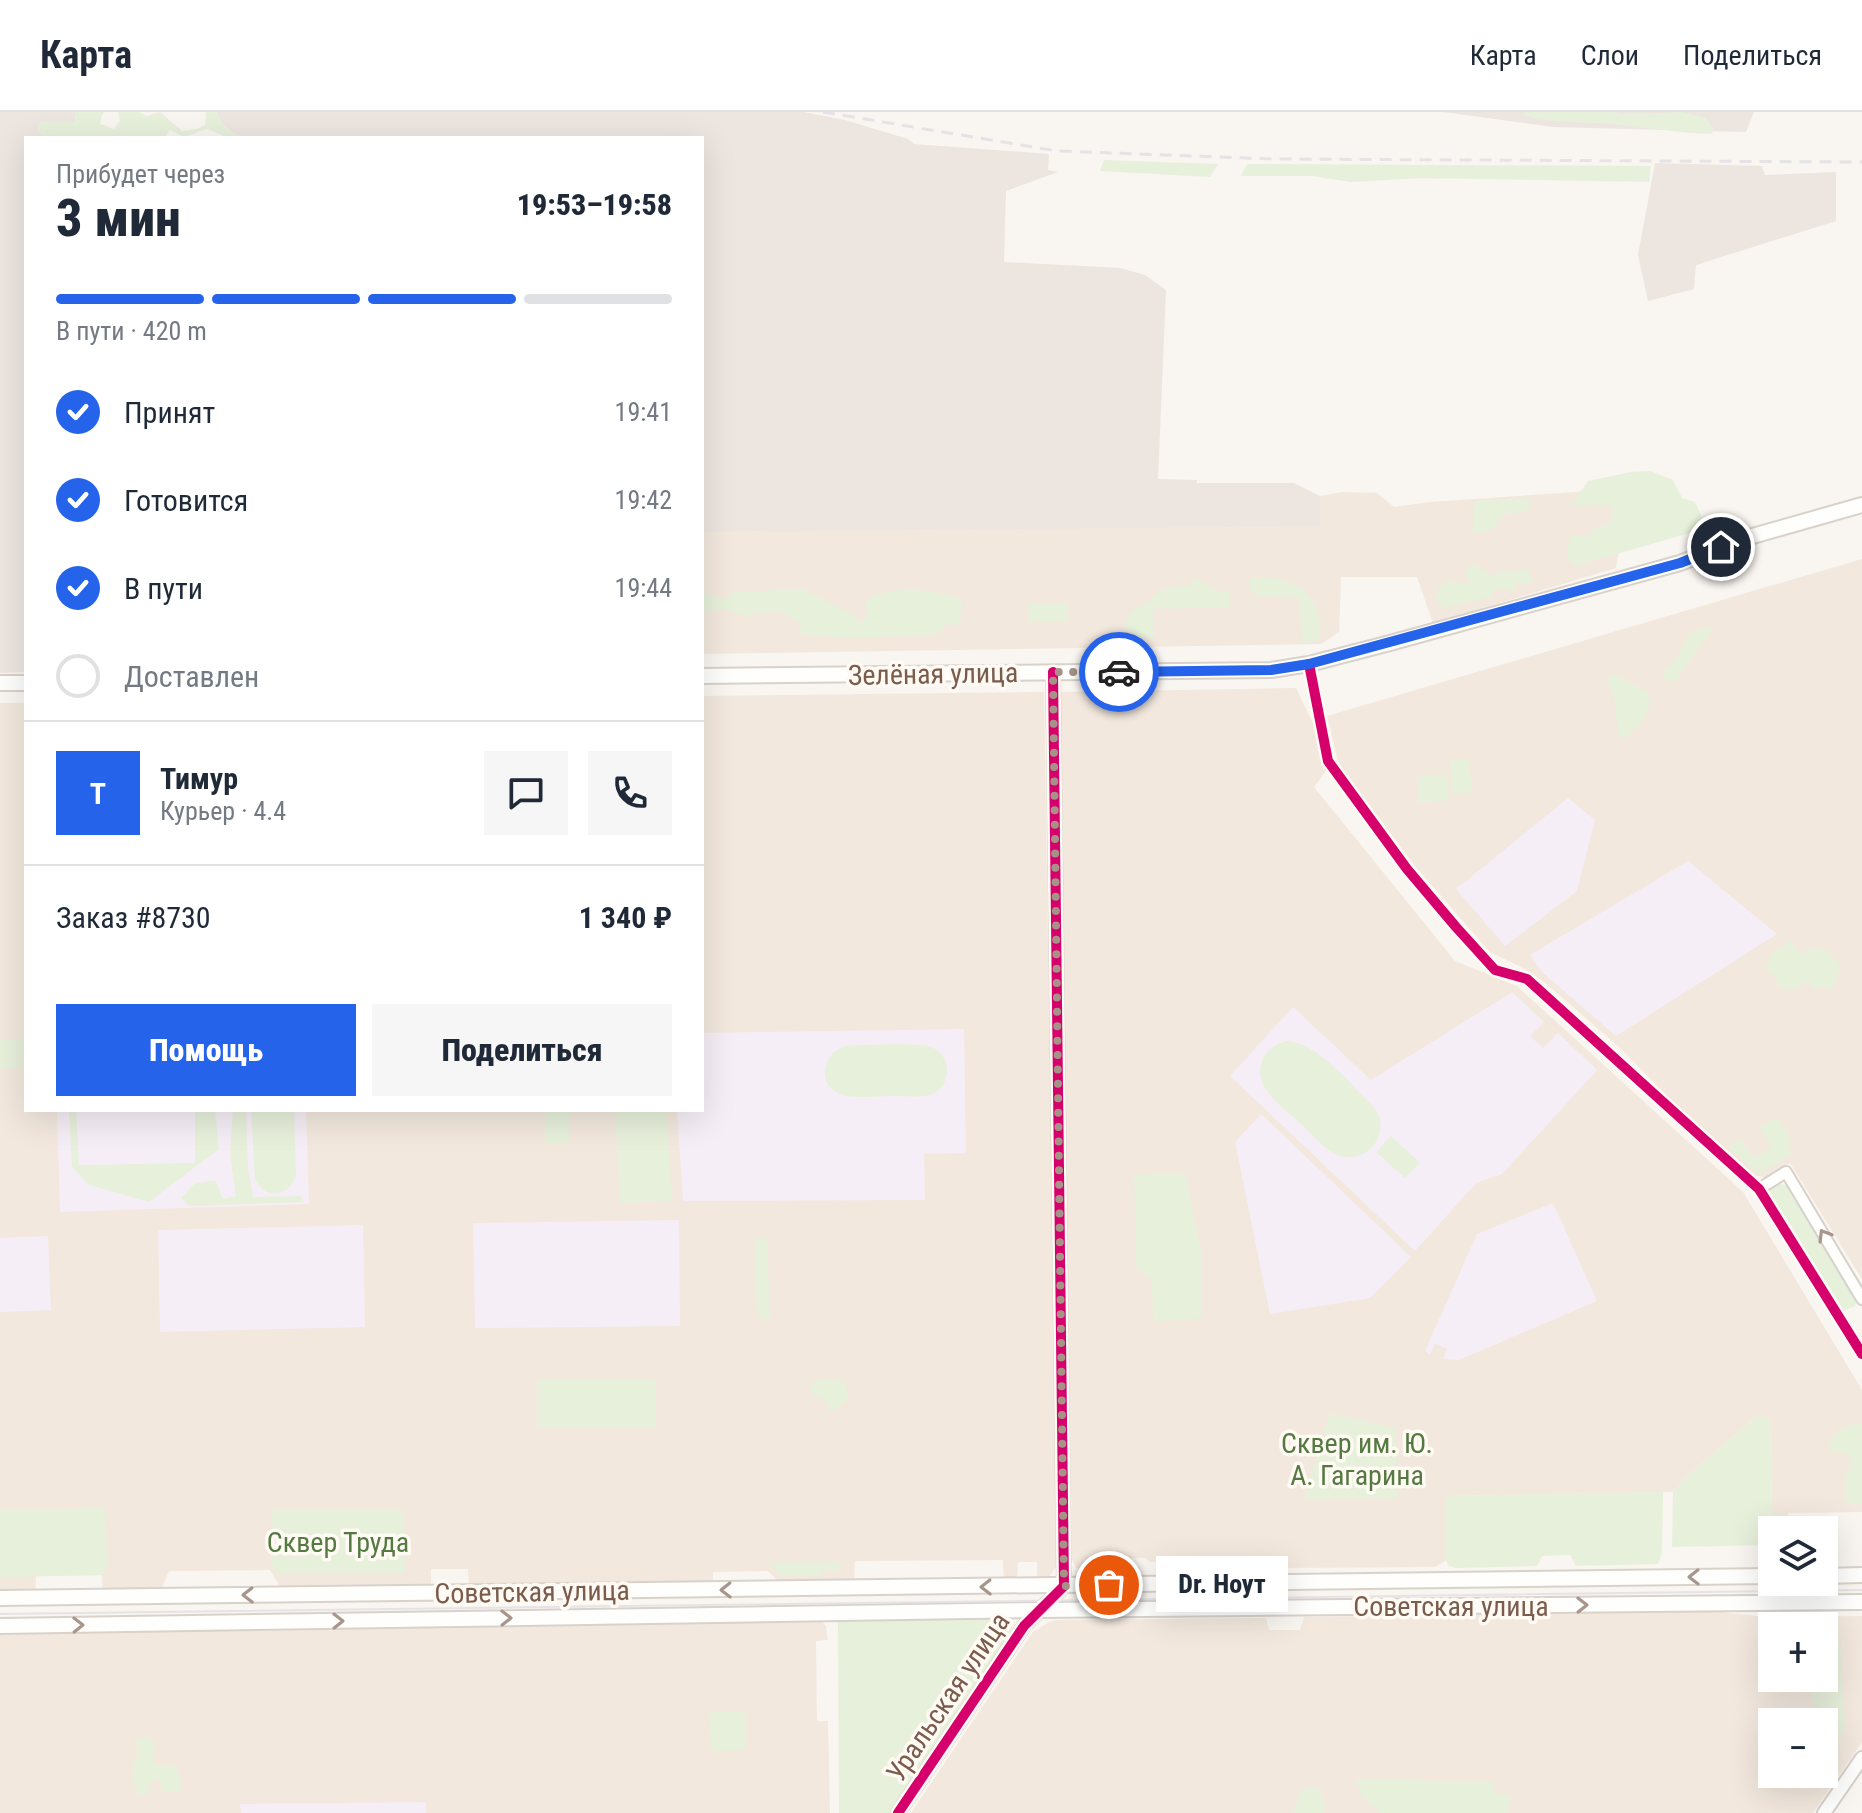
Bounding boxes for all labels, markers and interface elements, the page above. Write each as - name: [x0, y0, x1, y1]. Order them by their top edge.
- text: Карта: [40, 33, 132, 77]
- text: Карта: [1470, 39, 1537, 72]
- text: Слои: [1581, 39, 1639, 72]
- text: Поделиться: [1683, 39, 1822, 72]
- text: Прибудет через: [56, 159, 225, 189]
- text: 19:53–19:58: [517, 187, 672, 222]
- text: 3 мин: [56, 188, 181, 249]
- text: В пути · 420 m: [56, 316, 207, 346]
- icon: check: [56, 390, 100, 434]
- text: Принят: [124, 395, 215, 430]
- text: 19:41: [615, 397, 672, 427]
- icon: check: [56, 478, 100, 522]
- text: Готовится: [124, 483, 248, 518]
- text: 19:42: [615, 485, 672, 515]
- pin: [1687, 513, 1755, 581]
- icon: home: [1699, 525, 1743, 569]
- icon: check: [56, 566, 100, 610]
- text: В пути: [124, 571, 203, 606]
- text: 19:44: [615, 573, 672, 603]
- courier: [1079, 632, 1159, 712]
- icon: car: [1097, 650, 1141, 694]
- street label: Зелёная улица: [848, 656, 1018, 692]
- text: Доставлен: [124, 659, 259, 694]
- button: chat: [484, 751, 568, 835]
- button: phone: [588, 751, 672, 835]
- text: Тимур: [160, 761, 238, 796]
- text: Т: [90, 776, 106, 811]
- text: Курьер · 4.4: [160, 796, 286, 826]
- text: Заказ #8730: [56, 900, 211, 935]
- text: 1 340 ₽: [579, 900, 672, 935]
- button: Помощь: [56, 1004, 356, 1096]
- button: Поделиться: [372, 1004, 672, 1096]
- one-way arrow: [1818, 1229, 1834, 1244]
- park label: Сквер им. Ю. А. Гагарина: [1281, 1427, 1433, 1492]
- map controls: [1758, 1516, 1838, 1788]
- button: layers: [1758, 1516, 1838, 1596]
- park label: Сквер Труда: [267, 1526, 409, 1559]
- pin: [1075, 1551, 1143, 1619]
- callout: Dr. Ноут: [1157, 1557, 1289, 1613]
- icon: bag: [1087, 1563, 1131, 1607]
- one-way arrow: [1687, 1568, 1700, 1586]
- text: Dr. Ноут: [1178, 1569, 1266, 1599]
- street label: Советская улица: [434, 1574, 630, 1610]
- one-way arrow: [979, 1578, 992, 1595]
- one-way arrow: [719, 1581, 732, 1598]
- one-way arrow: [241, 1586, 254, 1604]
- street label: Советская улица: [1353, 1590, 1549, 1623]
- one-way arrow: [1576, 1596, 1589, 1614]
- street label: Уральская улица: [879, 1606, 1017, 1788]
- one-way arrow: [500, 1609, 513, 1627]
- one-way arrow: [332, 1612, 345, 1630]
- button: +: [1758, 1612, 1838, 1692]
- one-way arrow: [72, 1616, 85, 1634]
- button: −: [1758, 1708, 1838, 1788]

